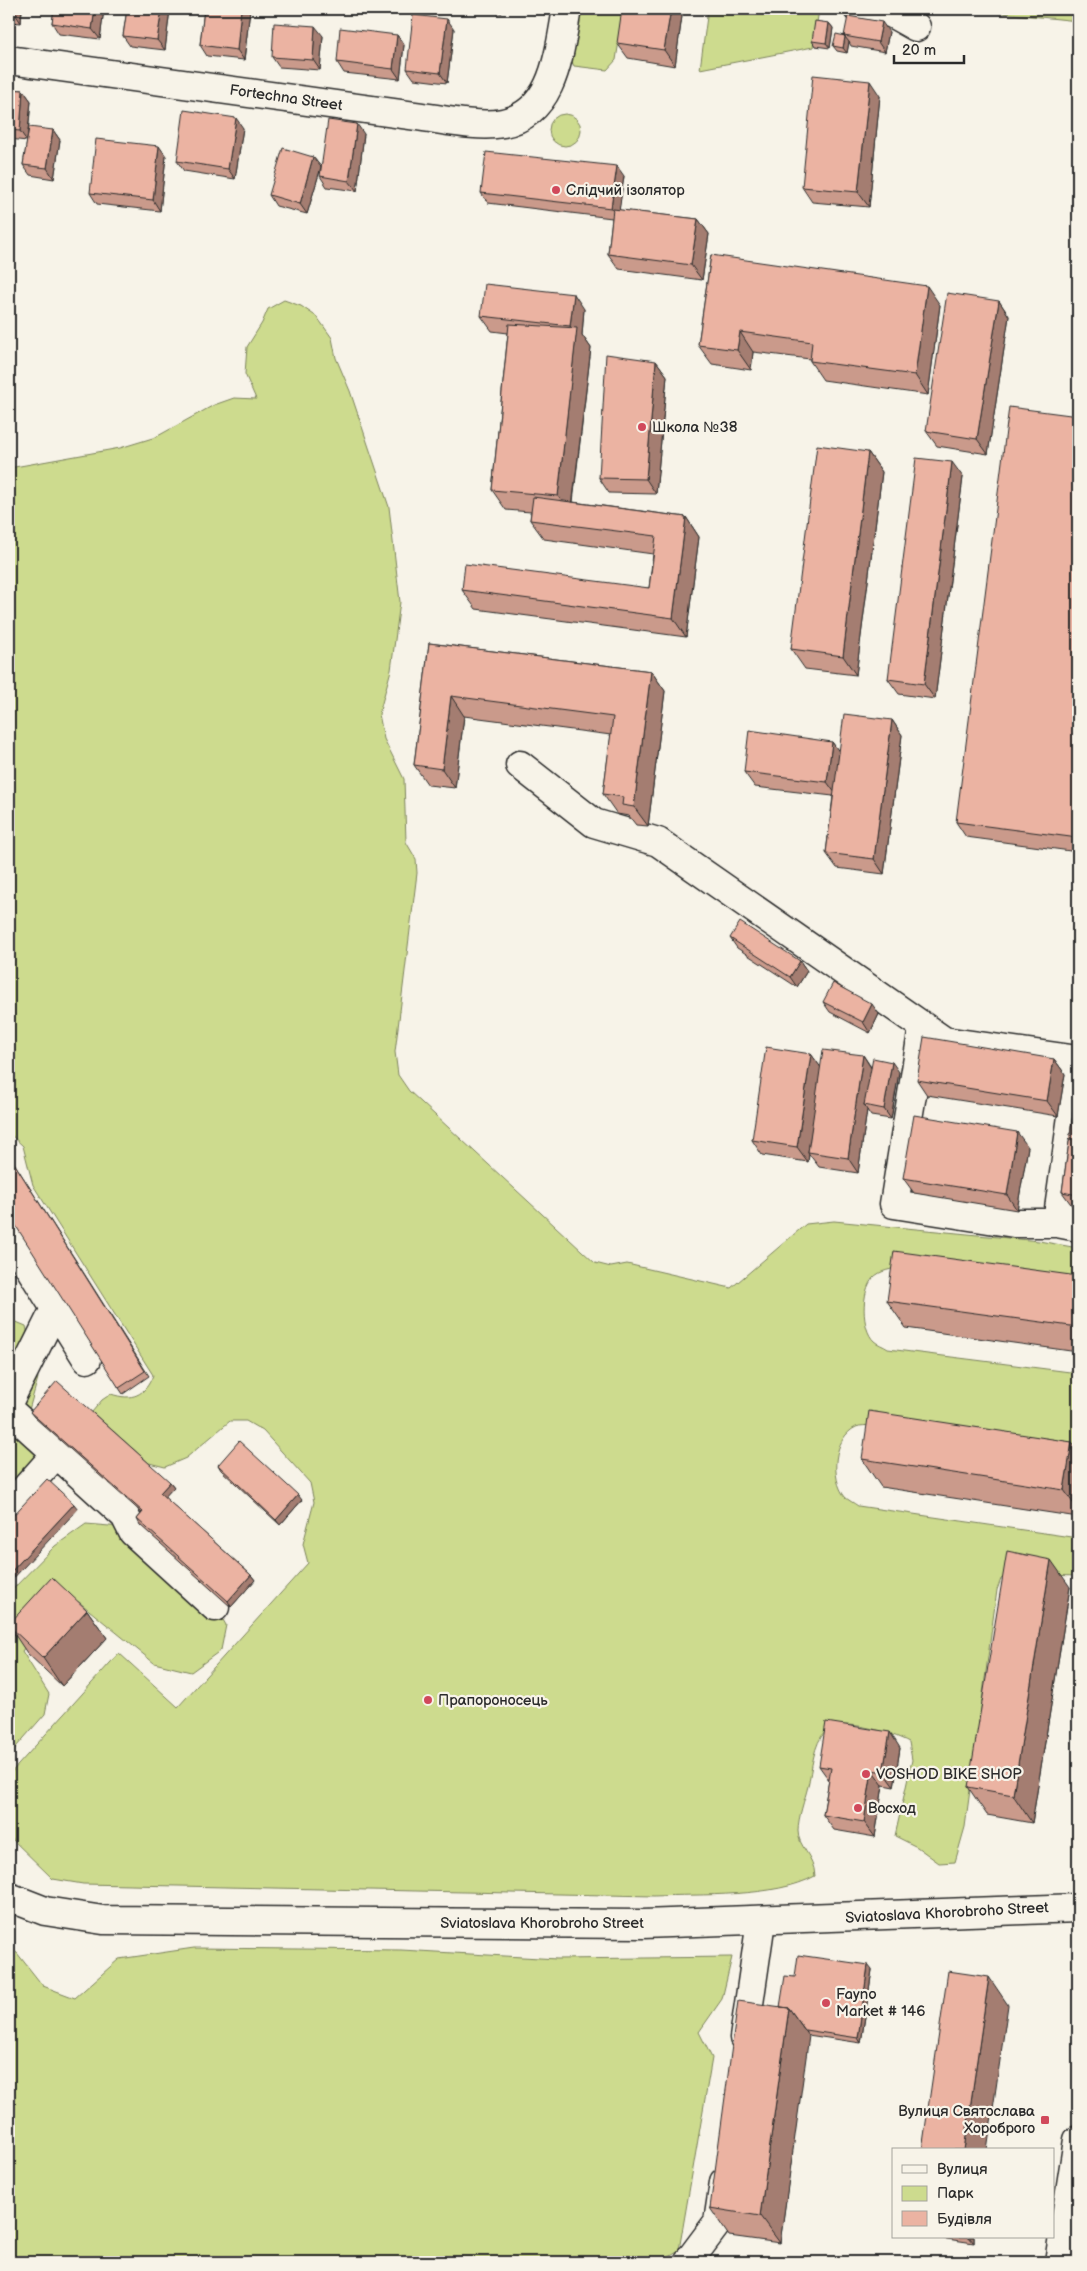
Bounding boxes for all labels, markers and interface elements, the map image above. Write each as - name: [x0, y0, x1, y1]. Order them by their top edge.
- scale bar: [894, 32, 964, 64]
- text: 20 m: [902, 41, 936, 60]
- street label: Fortechna Street: [228, 81, 344, 115]
- place label: Слідчий ізолятор: [566, 181, 685, 200]
- marker: Слідчий ізолятор: [550, 184, 562, 196]
- place label: Школа №38: [652, 418, 738, 437]
- marker: Школа №38: [636, 421, 648, 433]
- place label: Прапороносець: [438, 1691, 548, 1710]
- marker: Прапороносець: [422, 1694, 434, 1706]
- place label: VOSHOD BIKE SHOP: [876, 1765, 1022, 1784]
- marker: VOSHOD BIKE SHOP: [860, 1768, 872, 1780]
- place label: Восход: [868, 1799, 916, 1818]
- marker: Восход: [852, 1802, 864, 1814]
- street label: Sviatoslava Khorobroho Street: [845, 1898, 1050, 1928]
- street label: Sviatoslava Khorobroho Street: [440, 1914, 644, 1933]
- place label: Fayno Market # 146: [836, 1985, 925, 2021]
- marker: Fayno Market # 146: [820, 1997, 832, 2009]
- place label: Вулиця Святослава Хороброго: [898, 2102, 1035, 2138]
- marker: Вулиця Святослава Хороброго: [1039, 2114, 1051, 2126]
- legend: [892, 2148, 1054, 2238]
- text: Вулиця: [937, 2160, 988, 2179]
- text: Парк: [937, 2184, 974, 2203]
- text: Будівля: [937, 2210, 992, 2229]

